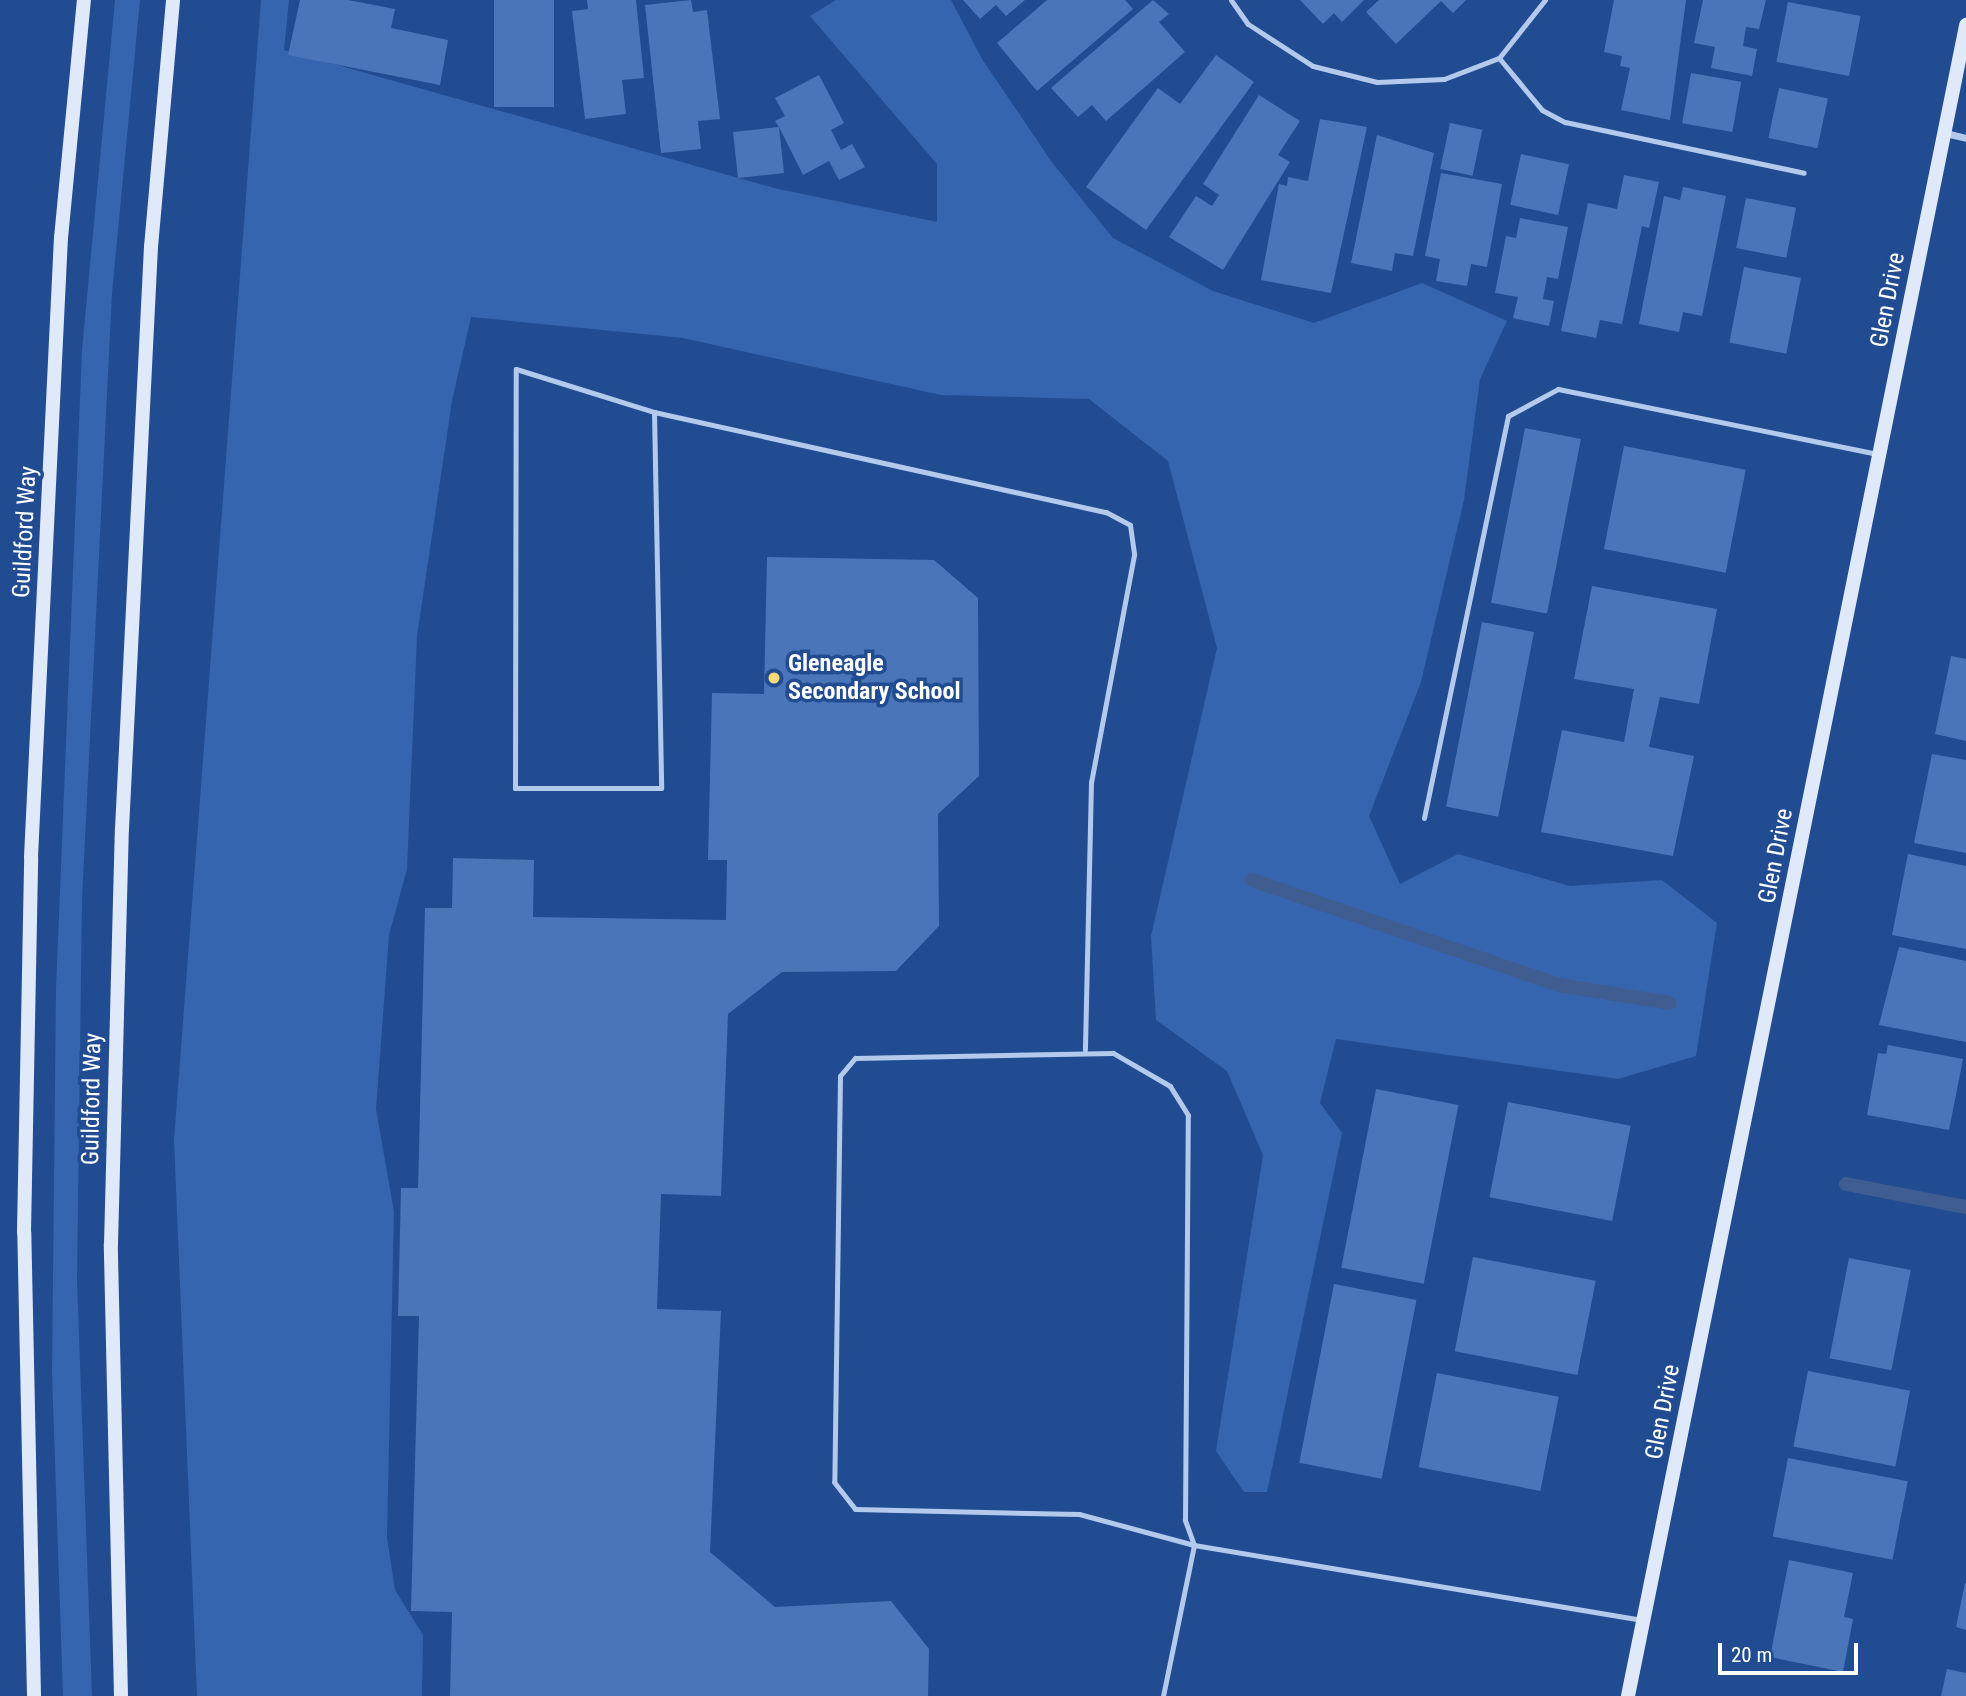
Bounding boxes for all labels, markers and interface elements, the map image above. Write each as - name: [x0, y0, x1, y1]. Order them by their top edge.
- street label: Glen Drive: [1865, 250, 1911, 350]
- street label: Guildford Way: [7, 465, 43, 599]
- place label: Gleneagle Secondary School: [788, 650, 961, 706]
- marker: Gleneagle Secondary School: [766, 670, 782, 686]
- street label: Glen Drive: [1753, 806, 1799, 906]
- street label: Guildford Way: [76, 1033, 108, 1165]
- street label: Glen Drive: [1640, 1362, 1686, 1462]
- scale bar: [1721, 1630, 1861, 1674]
- text: 20 m: [1731, 1643, 1772, 1667]

